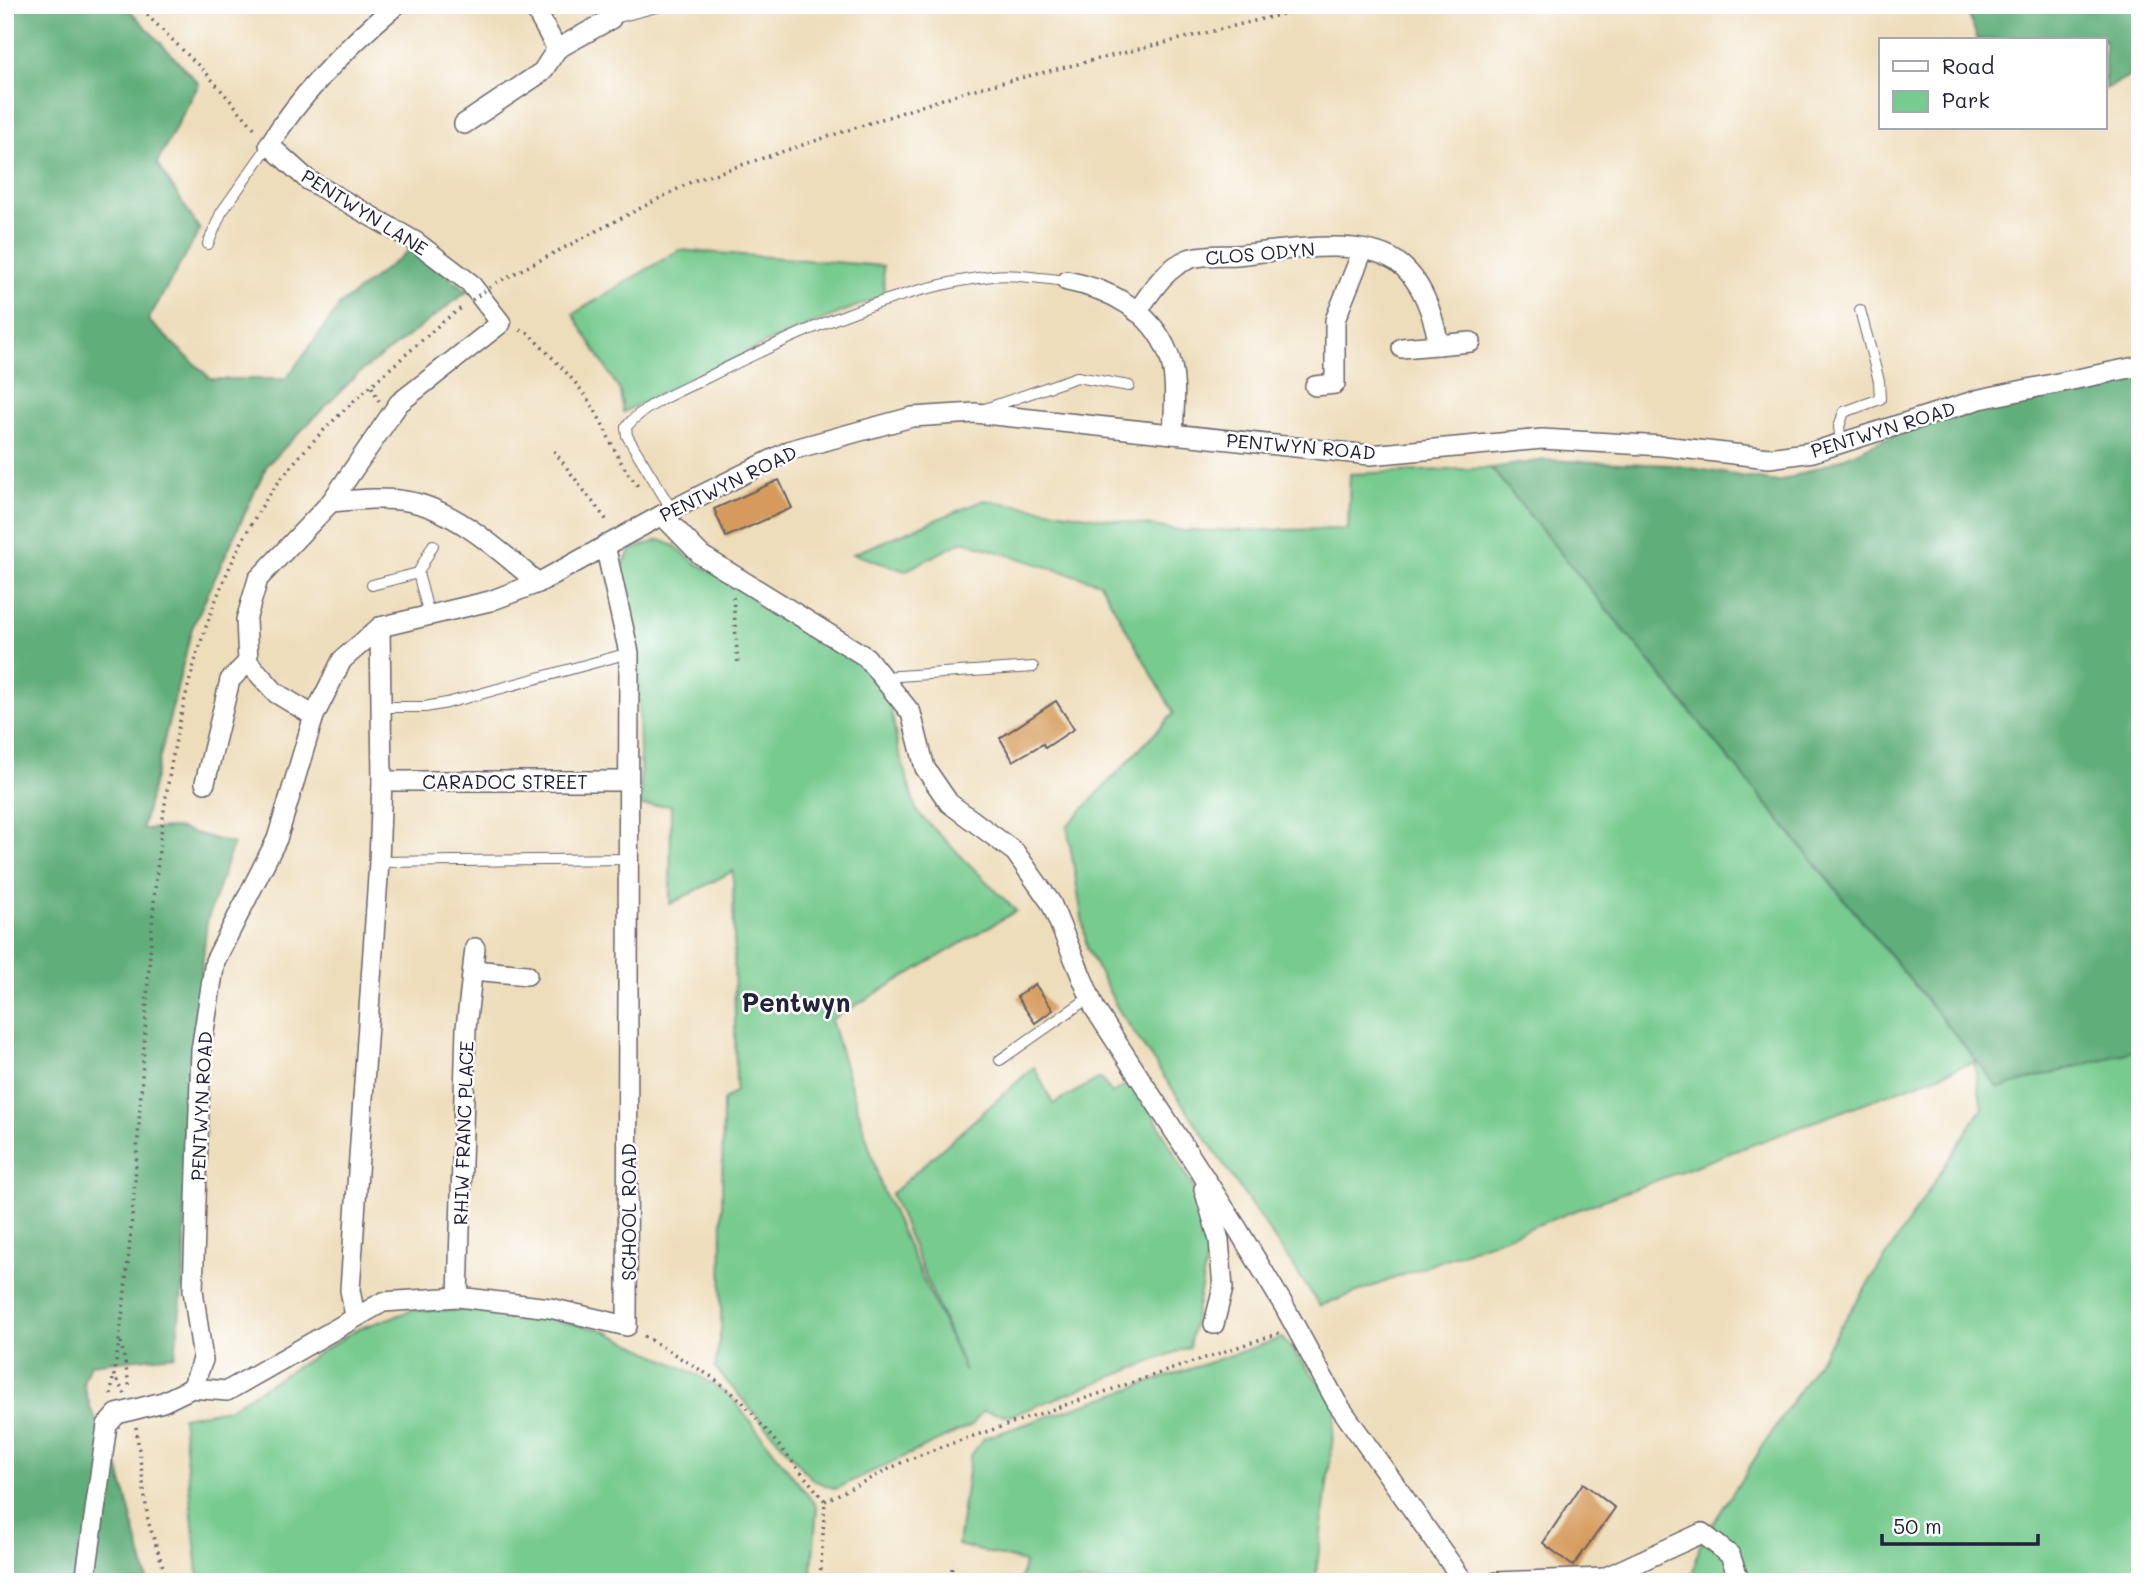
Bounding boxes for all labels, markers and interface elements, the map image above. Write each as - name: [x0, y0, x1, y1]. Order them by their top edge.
- legend: [1879, 38, 2106, 130]
- text: Road: [1942, 52, 1994, 79]
- text: Park: [1942, 86, 1990, 113]
- street label: PENTWYN LANE: [297, 163, 433, 261]
- street label: CLOS ODYN: [1204, 236, 1316, 270]
- street label: PENTWYN ROAD: [1808, 395, 1958, 463]
- street label: PENTWYN ROAD: [1225, 427, 1377, 465]
- street label: PENTWYN ROAD: [655, 439, 801, 527]
- street label: CARADOC STREET: [422, 769, 588, 794]
- district label: Pentwyn: [742, 985, 850, 1019]
- street label: PENTWYN ROAD: [185, 1031, 217, 1181]
- street label: RHIW FRANC PLACE: [447, 1040, 479, 1226]
- street label: SCHOOL ROAD: [616, 1143, 641, 1281]
- scale bar: [1882, 1503, 2038, 1547]
- text: 50 m: [1893, 1512, 1942, 1539]

